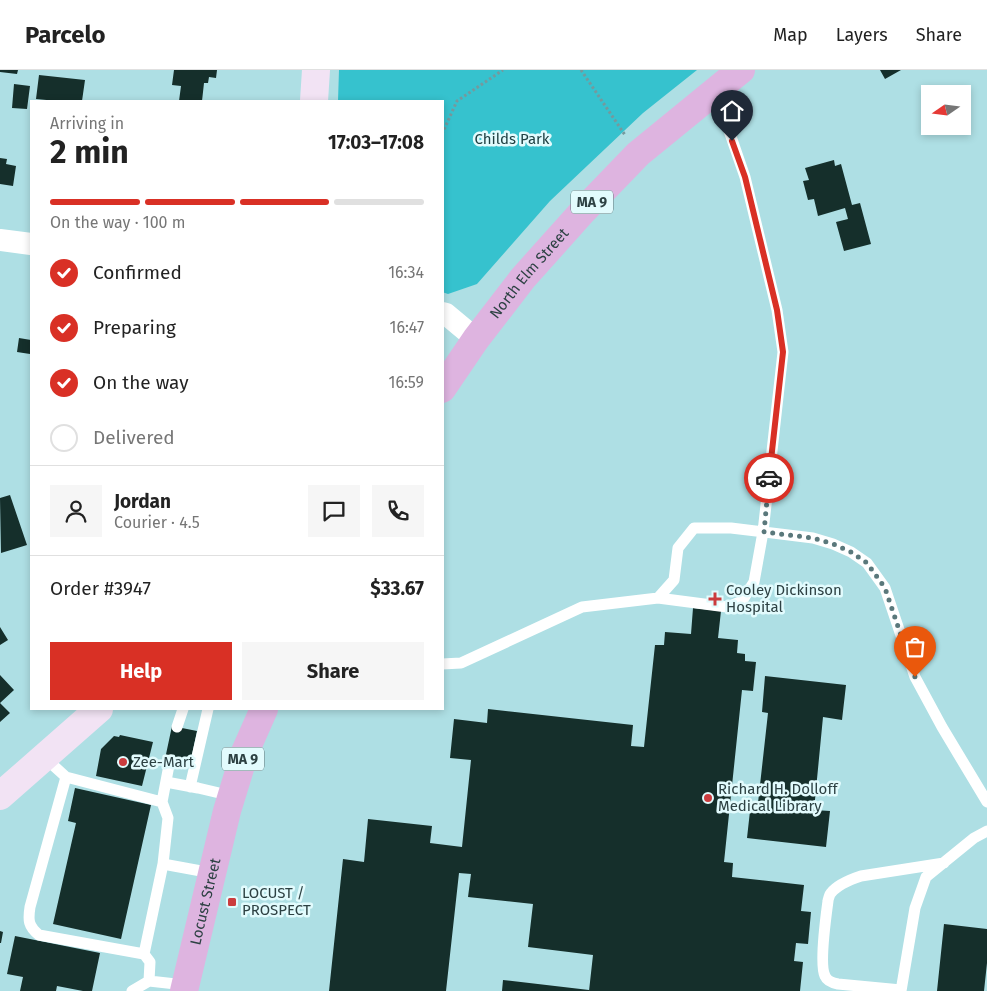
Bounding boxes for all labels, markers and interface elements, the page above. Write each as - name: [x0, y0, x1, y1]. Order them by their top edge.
- text: Parcelo: [25, 21, 106, 49]
- text: Map: [773, 24, 808, 46]
- text: Layers: [836, 24, 888, 46]
- text: Share: [916, 24, 962, 46]
- north arrow: [921, 85, 971, 135]
- map controls: [921, 85, 971, 135]
- pin: [711, 90, 753, 141]
- icon: home: [718, 97, 746, 125]
- text: Arriving in: [50, 114, 124, 133]
- park label: Childs Park: [474, 130, 550, 148]
- text: 17:03–17:08: [328, 131, 424, 154]
- text: 2 min: [50, 133, 129, 171]
- road number: MA 9: [571, 190, 613, 214]
- text: On the way · 100 m: [50, 213, 185, 232]
- street label: North Elm Street: [486, 224, 573, 322]
- icon: check: [50, 259, 78, 287]
- text: Confirmed: [93, 261, 182, 284]
- text: 16:34: [388, 263, 424, 282]
- icon: check: [50, 314, 78, 342]
- text: Preparing: [93, 316, 176, 339]
- text: 16:47: [390, 318, 424, 337]
- icon: check: [50, 369, 78, 397]
- text: On the way: [93, 371, 189, 394]
- text: 16:59: [388, 373, 424, 392]
- text: Delivered: [93, 426, 175, 449]
- courier: [744, 453, 794, 503]
- icon: car: [755, 464, 783, 492]
- button: person: [50, 485, 102, 537]
- button: chat: [308, 485, 360, 537]
- button: phone: [372, 485, 424, 537]
- text: Jordan: [114, 490, 171, 513]
- text: Courier · 4.5: [114, 513, 200, 532]
- text: Order #3947: [50, 577, 151, 600]
- text: $33.67: [370, 577, 424, 600]
- place label: Cooley Dickinson Hospital: [726, 581, 842, 616]
- marker: Cooley Dickinson Hospital: [708, 592, 722, 606]
- pin: [894, 626, 936, 677]
- icon: bag: [901, 633, 929, 661]
- button: Help: [50, 642, 232, 700]
- button: Share: [242, 642, 424, 700]
- road number: MA 9: [222, 748, 264, 771]
- place label: Zee-Mart: [133, 753, 195, 771]
- marker: Zee-Mart: [117, 756, 129, 768]
- place label: Richard H. Dolloff Medical Library: [718, 780, 838, 815]
- marker: Richard H. Dolloff Medical Library: [702, 792, 714, 804]
- street label: Locust Street: [186, 856, 225, 947]
- place label: LOCUST / PROSPECT: [242, 884, 311, 919]
- marker: LOCUST / PROSPECT: [226, 896, 238, 908]

